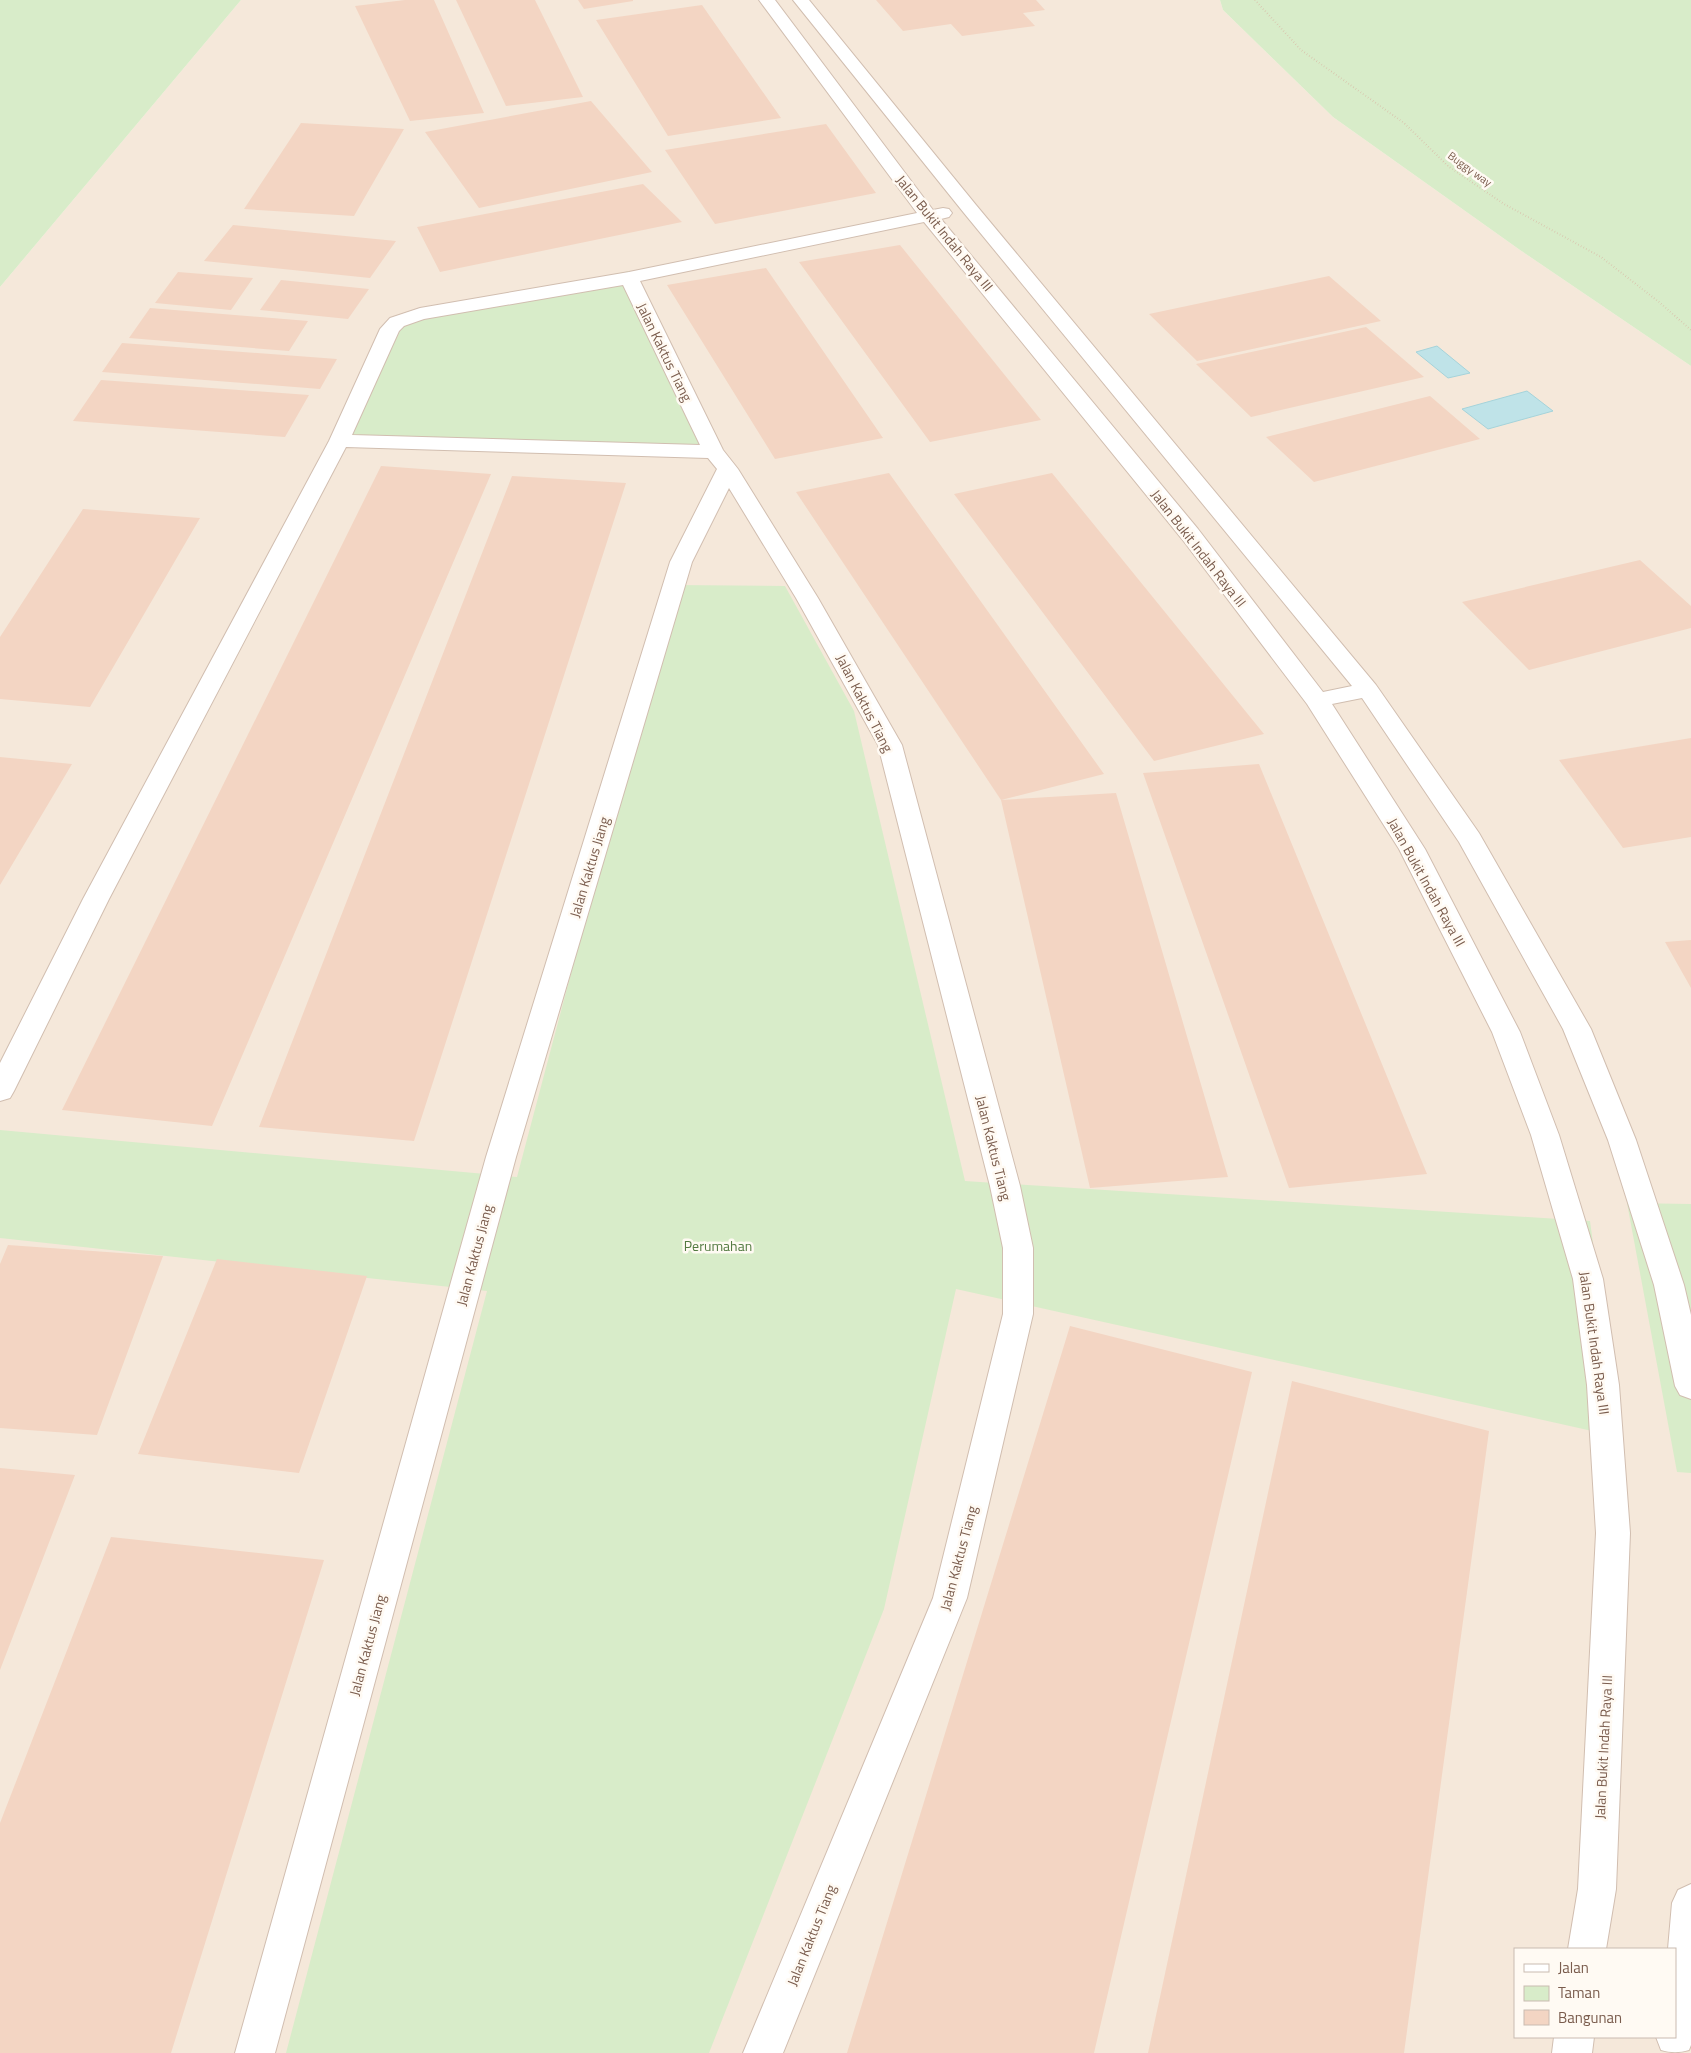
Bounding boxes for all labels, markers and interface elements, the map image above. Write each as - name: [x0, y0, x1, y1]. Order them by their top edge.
- street label: Buggy way: [1445, 148, 1496, 191]
- street label: Jalan Bukit Indah Raya III: [891, 170, 999, 296]
- street label: Jalan Kaktus Tiang: [632, 299, 698, 405]
- street label: Jalan Bukit Indah Raya III: [1146, 485, 1252, 611]
- street label: Jalan Kaktus Tiang: [831, 650, 899, 756]
- street label: Jalan Kaktus Jiang: [564, 814, 614, 920]
- street label: Jalan Bukit Indah Raya III: [1383, 814, 1471, 950]
- street label: Jalan Kaktus Tiang: [971, 1093, 1017, 1203]
- street label: Jalan Kaktus Jiang: [450, 1202, 498, 1308]
- park label: Perumahan: [684, 1235, 752, 1256]
- street label: Jalan Bukit Indah Raya III: [1575, 1270, 1615, 1416]
- street label: Jalan Kaktus Tiang: [934, 1503, 982, 1613]
- street label: Jalan Kaktus Jiang: [343, 1592, 391, 1698]
- street label: Jalan Bukit Indah Raya III: [1589, 1674, 1617, 1820]
- street label: Jalan Kaktus Tiang: [781, 1881, 841, 1989]
- legend: [1514, 1948, 1676, 2038]
- text: Jalan: [1558, 1956, 1589, 1979]
- text: Taman: [1558, 1981, 1600, 2004]
- text: Bangunan: [1558, 2006, 1622, 2029]

